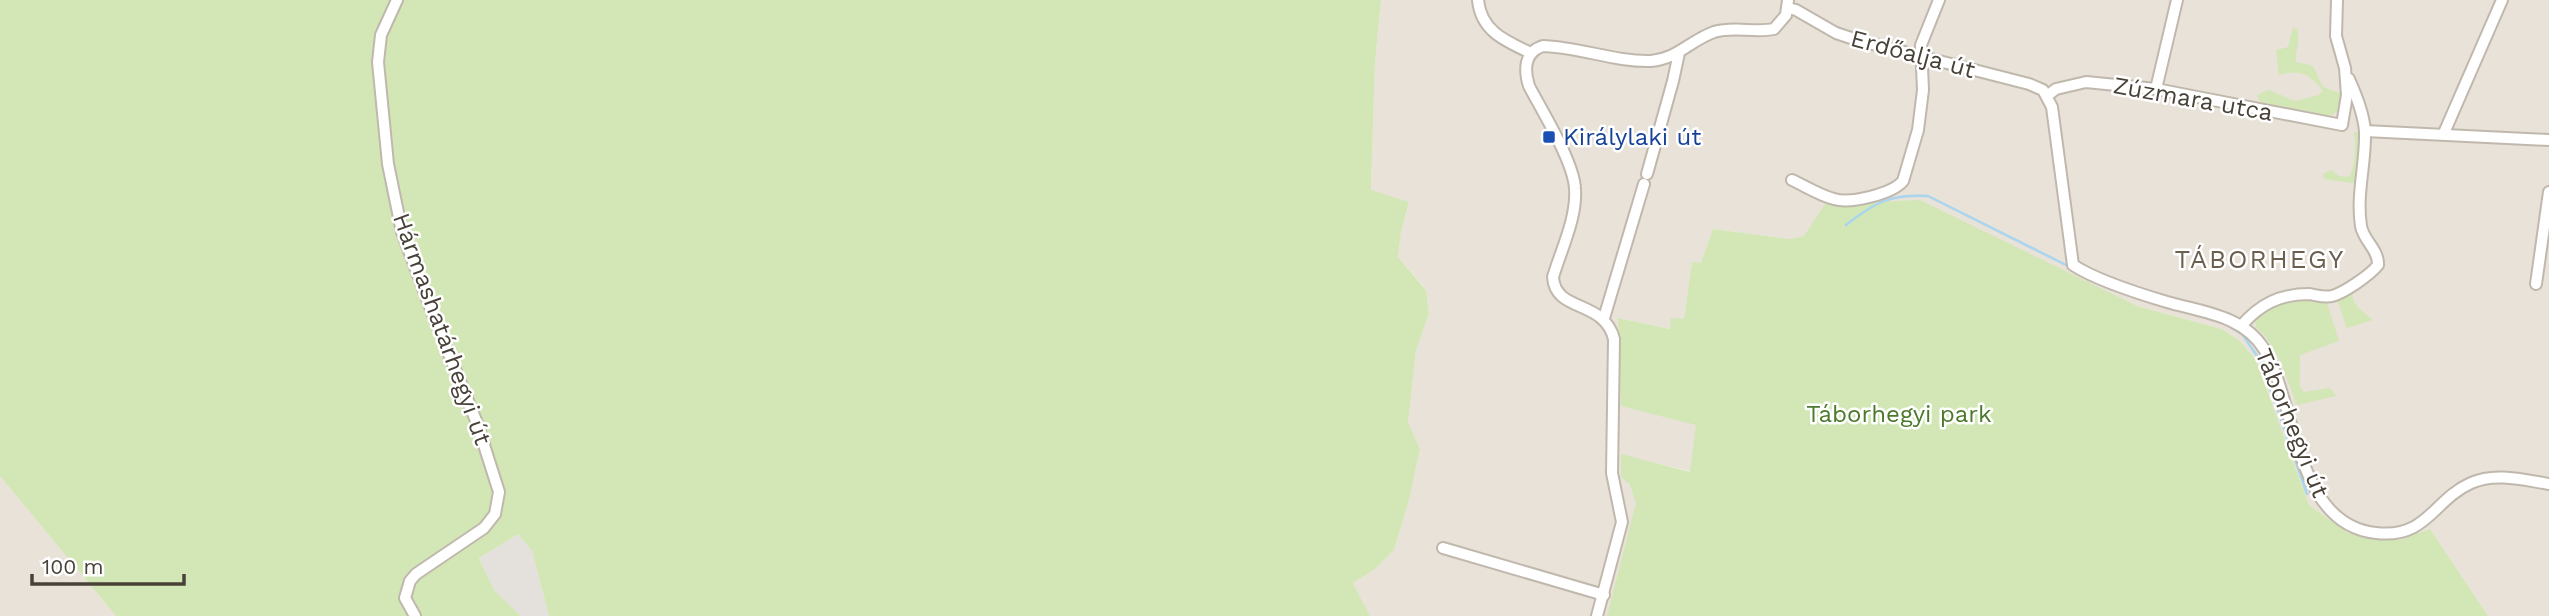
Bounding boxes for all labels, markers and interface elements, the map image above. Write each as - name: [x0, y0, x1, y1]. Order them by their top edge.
- street label: Erdőalja út: [1848, 24, 1978, 84]
- street label: Zúzmara utca: [2111, 71, 2275, 127]
- place label: Királylaki út: [1563, 123, 1701, 151]
- marker: Királylaki út: [1541, 129, 1557, 145]
- street label: Hármashatárhegyi út: [387, 209, 497, 449]
- district label: TÁBORHEGY: [2175, 244, 2345, 274]
- street label: Táborhegyi út: [2249, 344, 2335, 502]
- park label: Táborhegyi park: [1806, 400, 1992, 428]
- scale bar: [32, 542, 184, 586]
- text: 100 m: [42, 554, 104, 579]

